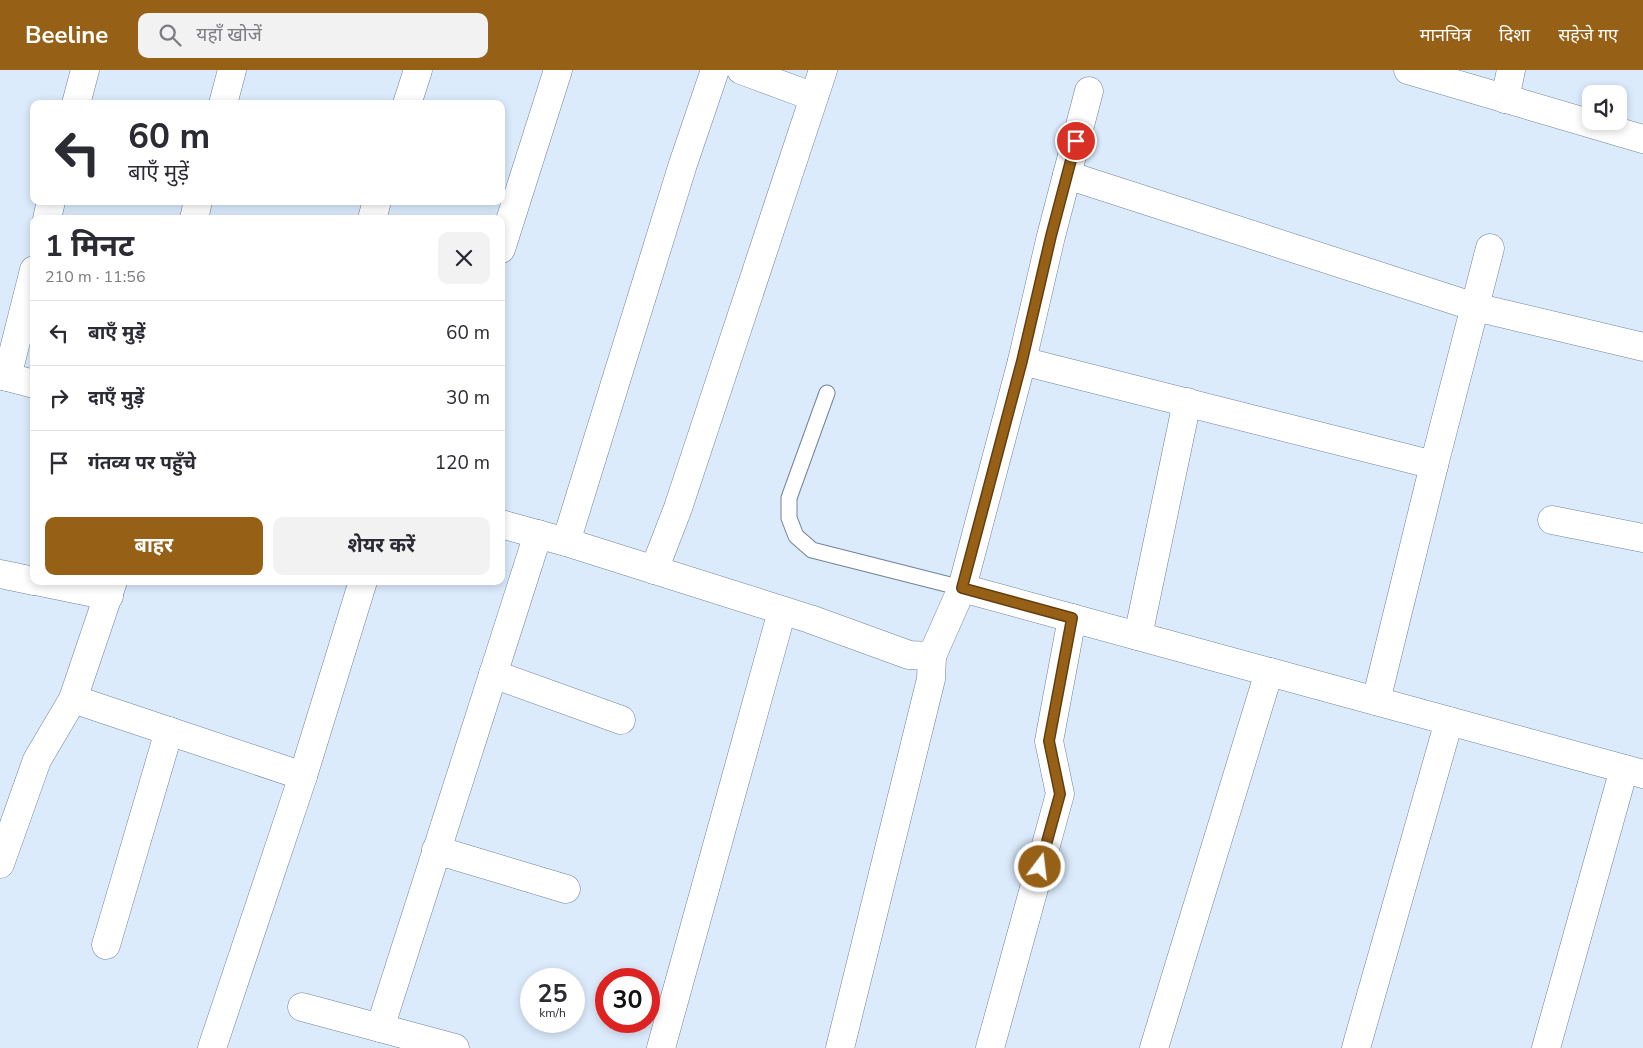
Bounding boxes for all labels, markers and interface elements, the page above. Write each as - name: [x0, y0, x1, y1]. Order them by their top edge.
- search box: [138, 13, 488, 58]
- text: Beeline: [25, 19, 108, 51]
- icon: search: [156, 21, 184, 49]
- text: यहाँ खोजें: [196, 22, 262, 48]
- text: मानचित्र: [1420, 23, 1471, 47]
- text: दिशा: [1499, 23, 1530, 47]
- text: सहेजे गए: [1558, 23, 1618, 47]
- map controls: [1582, 85, 1627, 130]
- button: sound: [1582, 85, 1627, 130]
- text: 60 m: [128, 113, 210, 160]
- icon: left: [45, 120, 110, 185]
- pin: [1055, 120, 1097, 162]
- icon: arrive: [1062, 127, 1090, 155]
- text: बाएँ मुड़ें: [128, 158, 189, 188]
- text: 1 मिनट: [45, 226, 134, 267]
- button: close: [438, 232, 490, 284]
- text: 210 m · 11:56: [45, 266, 146, 288]
- icon: left: [45, 319, 73, 347]
- text: बाएँ मुड़ें: [88, 320, 145, 346]
- text: 60 m: [446, 320, 490, 346]
- icon: right: [45, 384, 73, 412]
- text: दाएँ मुड़ें: [88, 385, 144, 411]
- text: 30 m: [446, 385, 490, 411]
- icon: arrive: [45, 449, 73, 477]
- text: गंतव्य पर पहुँचे: [88, 450, 196, 476]
- text: 120 m: [435, 450, 490, 476]
- button: बाहर: [45, 517, 263, 575]
- button: शेयर करें: [273, 517, 490, 575]
- position arrow: [1013, 840, 1065, 892]
- speed limit sign: 30: [595, 968, 660, 1033]
- text: 25: [537, 977, 568, 1011]
- text: km/h: [539, 1005, 566, 1021]

